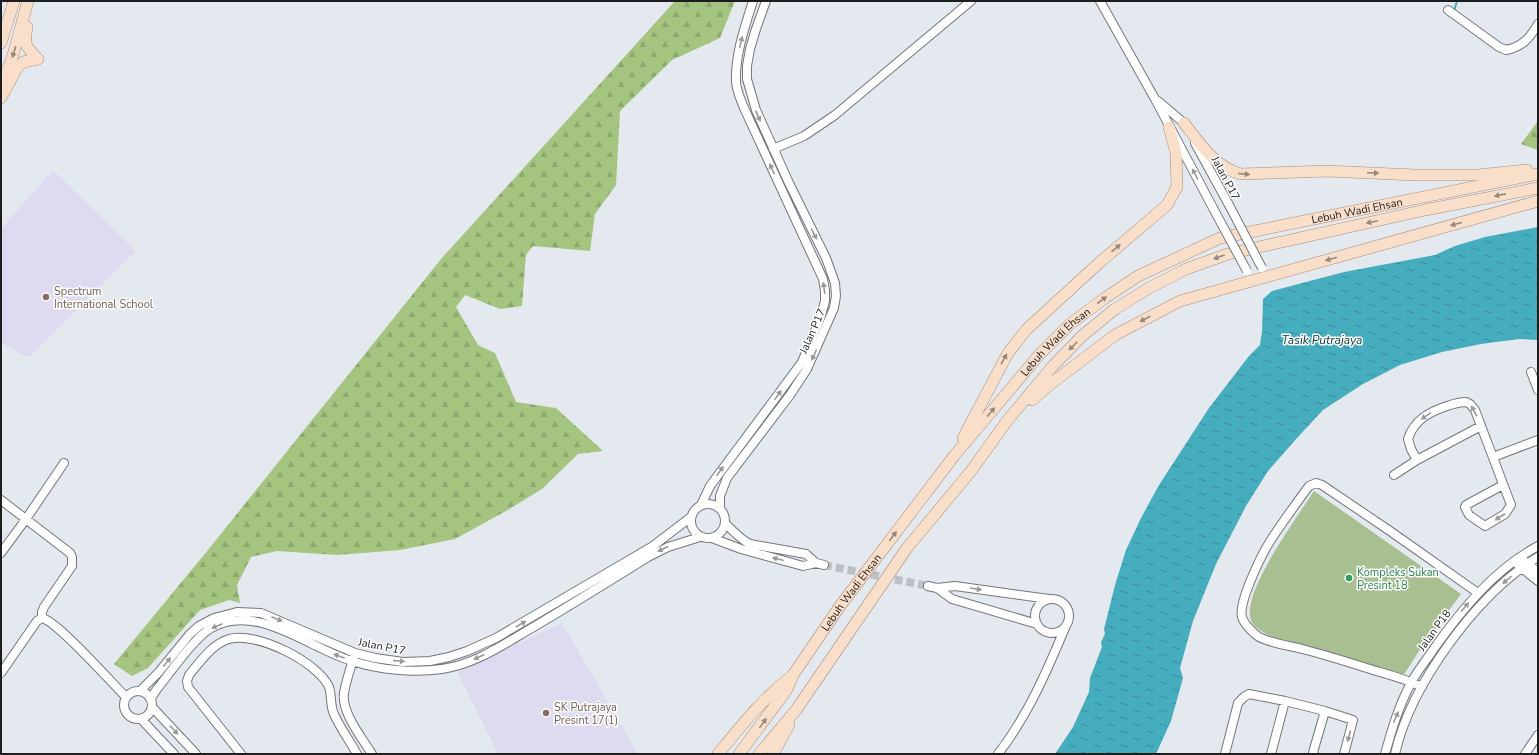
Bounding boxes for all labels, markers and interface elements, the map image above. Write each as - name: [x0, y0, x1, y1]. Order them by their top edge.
- one-way arrow: [739, 36, 745, 48]
- one-way arrow: [11, 46, 17, 58]
- one-way arrow: [755, 111, 761, 122]
- street label: Jalan P17: [1207, 153, 1243, 203]
- one-way arrow: [769, 163, 775, 175]
- one-way arrow: [1191, 168, 1198, 180]
- one-way arrow: [1237, 170, 1250, 177]
- one-way arrow: [1367, 170, 1380, 176]
- one-way arrow: [1494, 193, 1506, 199]
- street label: Lebuh Wadi Ehsan: [1310, 194, 1404, 227]
- one-way arrow: [1366, 219, 1379, 225]
- one-way arrow: [1450, 221, 1462, 227]
- one-way arrow: [811, 228, 817, 239]
- one-way arrow: [1110, 244, 1121, 253]
- one-way arrow: [1212, 255, 1224, 261]
- one-way arrow: [1324, 256, 1336, 262]
- one-way arrow: [821, 281, 827, 294]
- place label: Spectrum International School: [54, 284, 154, 312]
- marker: Spectrum International School: [41, 292, 51, 302]
- one-way arrow: [1096, 296, 1107, 304]
- street label: Lebuh Wadi Ehsan: [1017, 304, 1094, 380]
- street label: Jalan P17: [795, 306, 829, 357]
- one-way arrow: [1140, 316, 1151, 323]
- water label: Tasik Putrajaya: [1282, 332, 1362, 348]
- one-way arrow: [1068, 341, 1078, 351]
- one-way arrow: [811, 349, 817, 361]
- one-way arrow: [1001, 354, 1007, 365]
- one-way arrow: [774, 389, 782, 400]
- one-way arrow: [1471, 405, 1477, 417]
- one-way arrow: [986, 407, 995, 417]
- one-way arrow: [1421, 412, 1431, 420]
- one-way arrow: [716, 466, 724, 477]
- one-way arrow: [1495, 513, 1505, 521]
- one-way arrow: [889, 531, 897, 542]
- one-way arrow: [658, 546, 669, 552]
- street label: Lebuh Wadi Ehsan: [818, 551, 885, 634]
- one-way arrow: [772, 556, 784, 562]
- place label: Kompleks Sukan Presint 18: [1357, 565, 1439, 593]
- marker: Kompleks Sukan Presint 18: [1344, 573, 1354, 583]
- one-way arrow: [1502, 576, 1512, 585]
- one-way arrow: [969, 586, 982, 592]
- one-way arrow: [1461, 602, 1470, 613]
- street label: Jalan P18: [1414, 606, 1455, 655]
- one-way arrow: [271, 617, 283, 623]
- one-way arrow: [515, 620, 527, 627]
- one-way arrow: [211, 623, 222, 629]
- street label: Jalan P17: [356, 634, 407, 658]
- one-way arrow: [332, 653, 344, 659]
- one-way arrow: [473, 654, 485, 661]
- one-way arrow: [163, 657, 172, 667]
- one-way arrow: [393, 658, 405, 665]
- place label: SK Putrajaya Presint 17(1): [554, 700, 618, 728]
- marker: SK Putrajaya Presint 17(1): [541, 708, 551, 718]
- one-way arrow: [1393, 711, 1399, 722]
- one-way arrow: [759, 718, 767, 728]
- one-way arrow: [169, 726, 178, 735]
- one-way arrow: [1346, 730, 1352, 742]

